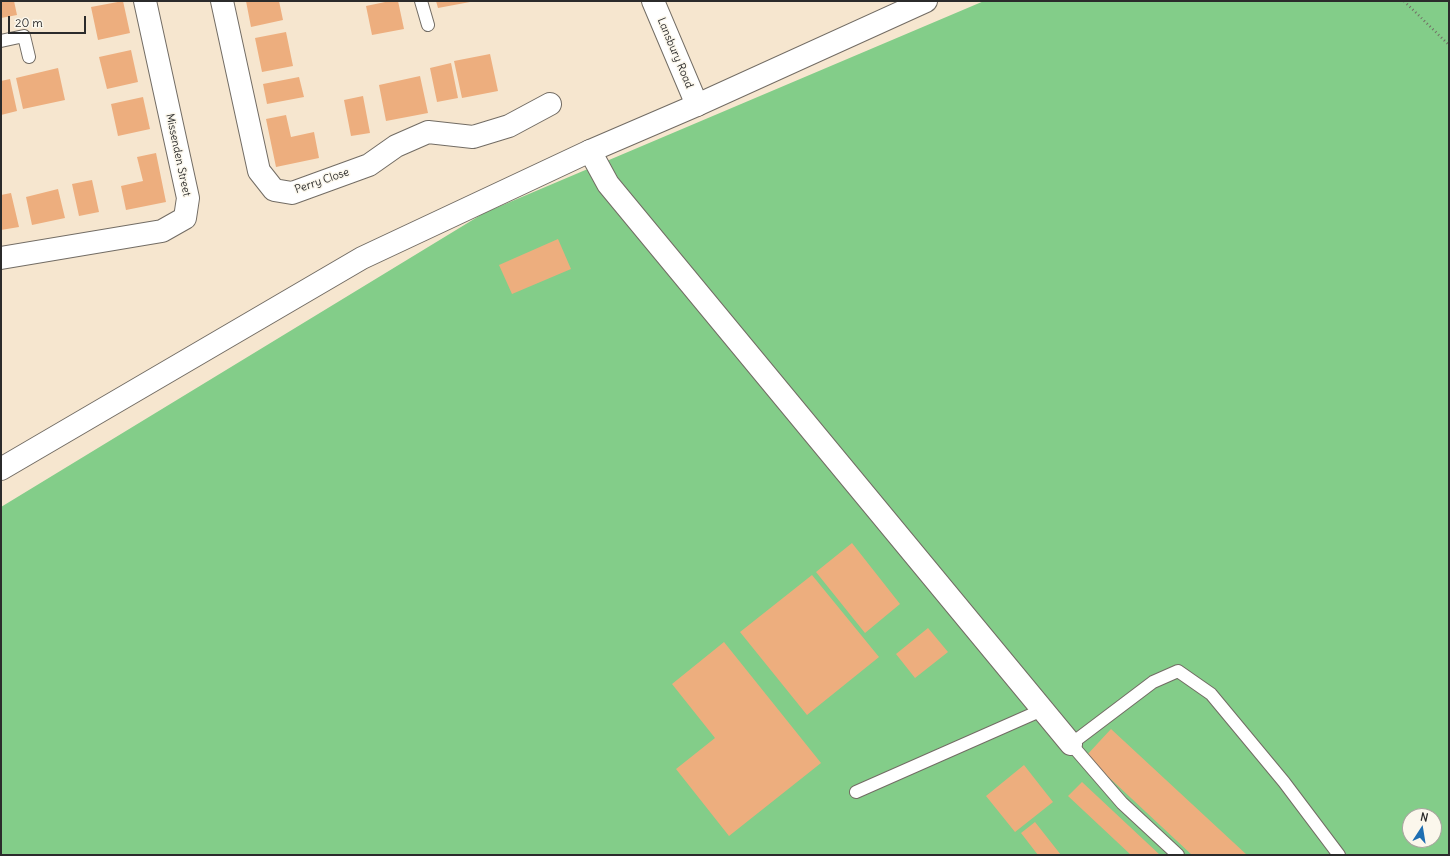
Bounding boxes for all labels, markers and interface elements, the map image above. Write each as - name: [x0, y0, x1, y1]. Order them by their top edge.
- scale bar: [10, 8, 88, 34]
- text: 20 m: [15, 15, 43, 30]
- street label: Lansbury Road: [654, 16, 696, 90]
- street label: Missenden Street: [163, 112, 193, 198]
- street label: Perry Close: [293, 166, 351, 196]
- north arrow: [1402, 808, 1442, 848]
- text: N: [1419, 810, 1429, 825]

